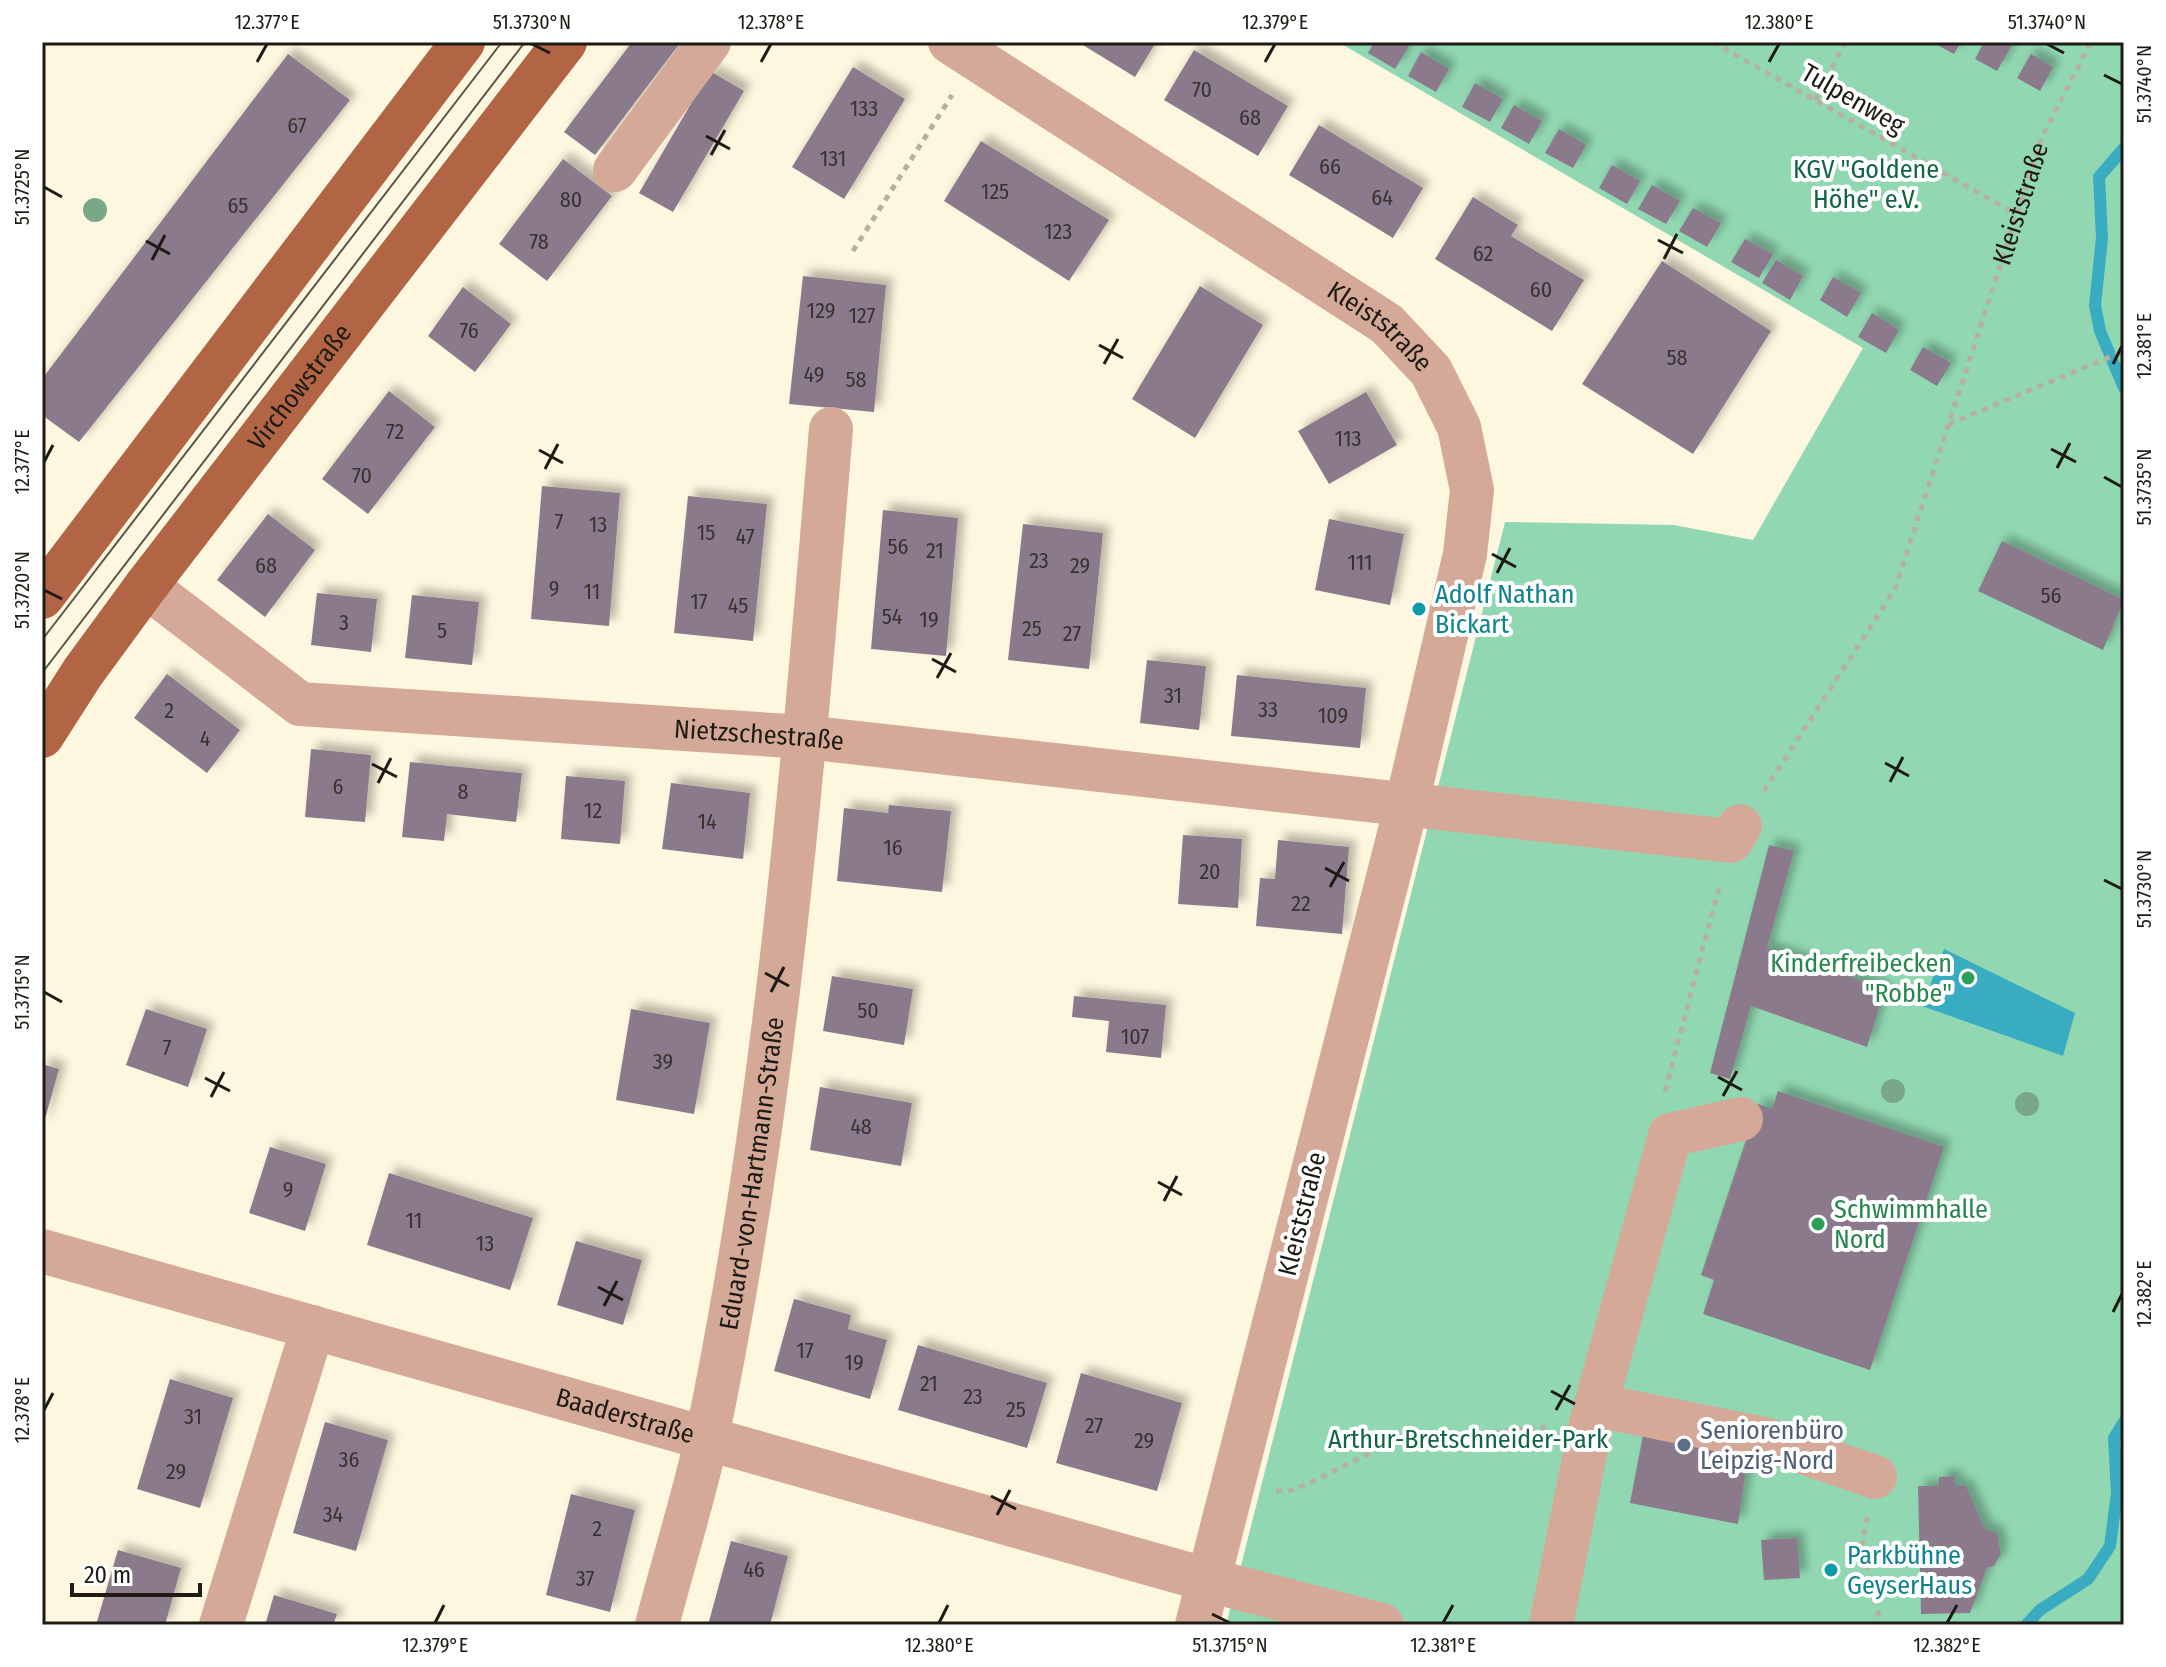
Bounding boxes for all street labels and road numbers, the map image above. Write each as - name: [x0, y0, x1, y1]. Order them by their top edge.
- street label: Tulpenweg: [1796, 57, 1911, 141]
- street label: Kleiststraße: [1986, 138, 2055, 269]
- street label: Kleiststraße: [1322, 274, 1439, 378]
- street label: Virchowstraße: [241, 318, 358, 456]
- street label: Nietzschestraße: [673, 713, 845, 757]
- street label: Eduard-von-Hartmann-Straße: [713, 1015, 790, 1332]
- street label: Kleiststraße: [1272, 1149, 1332, 1279]
- street label: Baaderstraße: [552, 1381, 698, 1450]

